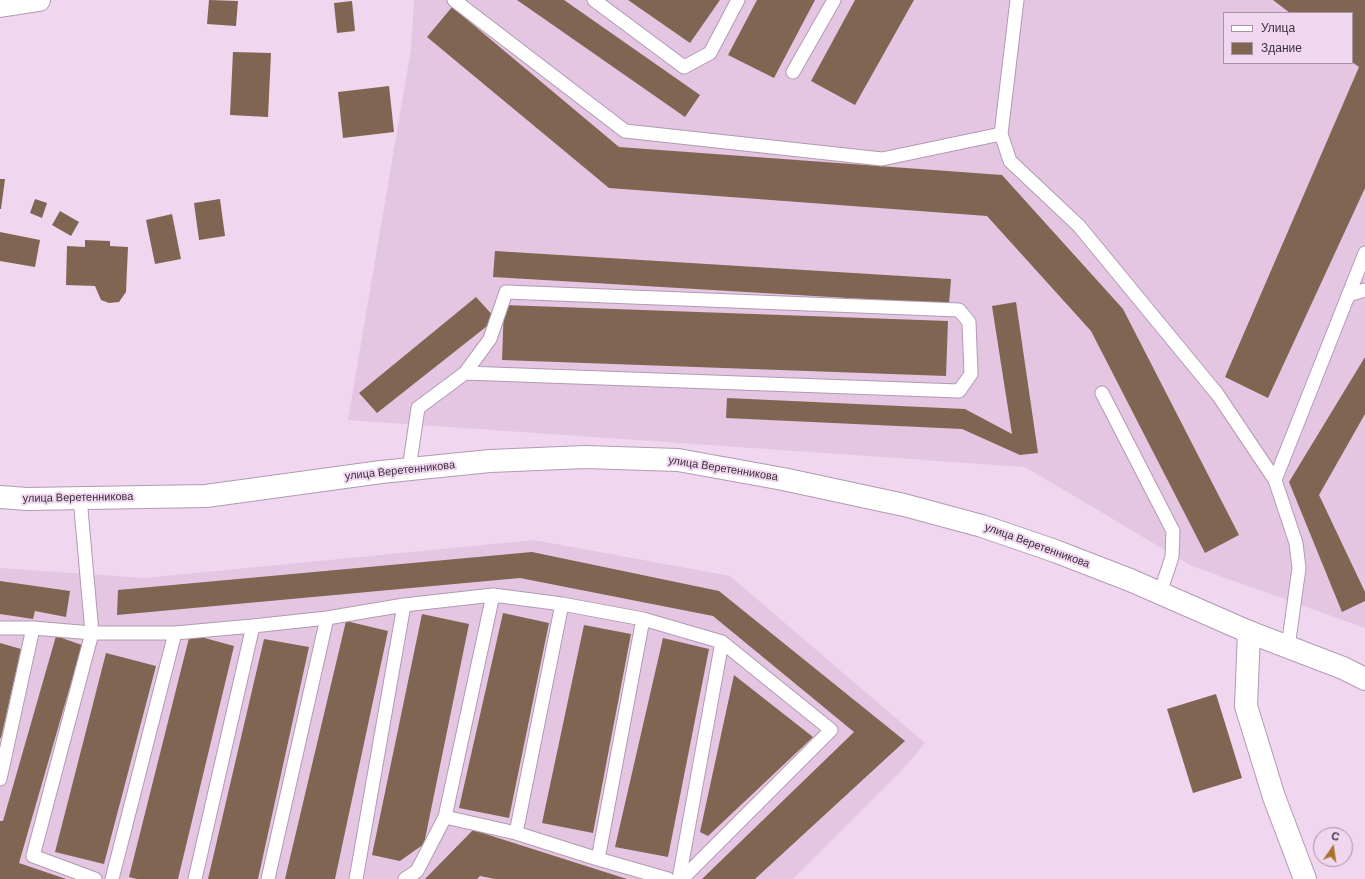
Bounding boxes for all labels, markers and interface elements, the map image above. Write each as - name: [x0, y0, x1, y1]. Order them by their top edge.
- legend: [1223, 12, 1353, 64]
- text: Улица: [1261, 20, 1295, 36]
- text: Здание: [1261, 40, 1302, 56]
- street label: улица Веретенникова: [667, 454, 779, 484]
- street label: улица Веретенникова: [344, 459, 456, 483]
- street label: улица Веретенникова: [23, 490, 133, 506]
- street label: улица Веретенникова: [983, 521, 1091, 571]
- north arrow: [1313, 827, 1353, 867]
- text: С: [1330, 829, 1341, 844]

